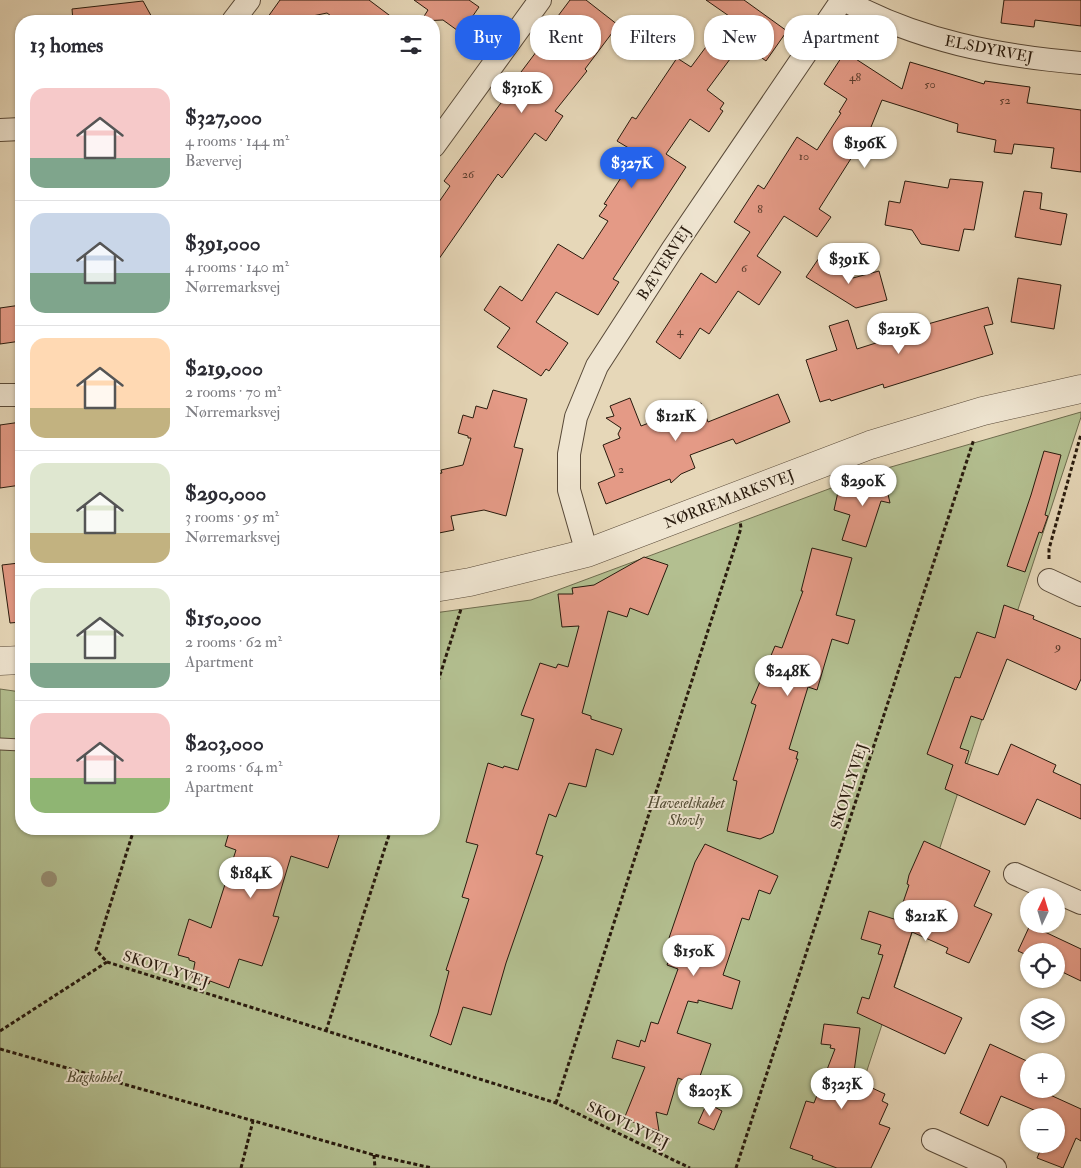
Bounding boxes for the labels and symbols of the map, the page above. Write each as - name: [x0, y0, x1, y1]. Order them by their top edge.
- street label: ELSDYRVEJ: [943, 32, 1035, 68]
- house number: 48: [849, 70, 861, 85]
- pin: $310K: [487, 72, 557, 114]
- house number: 50: [924, 77, 936, 92]
- house number: 52: [999, 93, 1011, 108]
- pin: $196K: [830, 126, 900, 169]
- pin: $327K: [597, 146, 667, 189]
- house number: 10: [799, 149, 809, 164]
- house number: 26: [462, 167, 475, 182]
- house number: 8: [757, 202, 763, 217]
- street label: BÆVERVEJ: [633, 223, 696, 305]
- pin: $391K: [814, 242, 884, 285]
- house number: 6: [741, 261, 748, 276]
- pin: $219K: [864, 312, 934, 355]
- house number: 4: [677, 324, 684, 339]
- pin: $121K: [641, 400, 711, 442]
- house number: 2: [618, 462, 624, 477]
- pin: $290K: [828, 464, 898, 507]
- street label: NØRREMARKSVEJ: [661, 466, 798, 534]
- house number: 9: [1054, 639, 1061, 654]
- pin: $248K: [753, 654, 823, 697]
- street label: SKOVLYVEJ: [827, 741, 873, 832]
- park label: Haveselskabet Skovly: [646, 794, 726, 830]
- pin: $184K: [216, 856, 286, 899]
- north arrow: [1020, 888, 1065, 932]
- pin: $212K: [891, 900, 961, 942]
- pin: $150K: [659, 934, 729, 977]
- street label: SKOVLYVEJ: [120, 947, 211, 993]
- park label: Bagkobbel: [65, 1068, 123, 1087]
- pin: $323K: [807, 1068, 877, 1110]
- pin: $203K: [675, 1074, 745, 1117]
- street label: SKOVLYVEJ: [583, 1097, 672, 1154]

